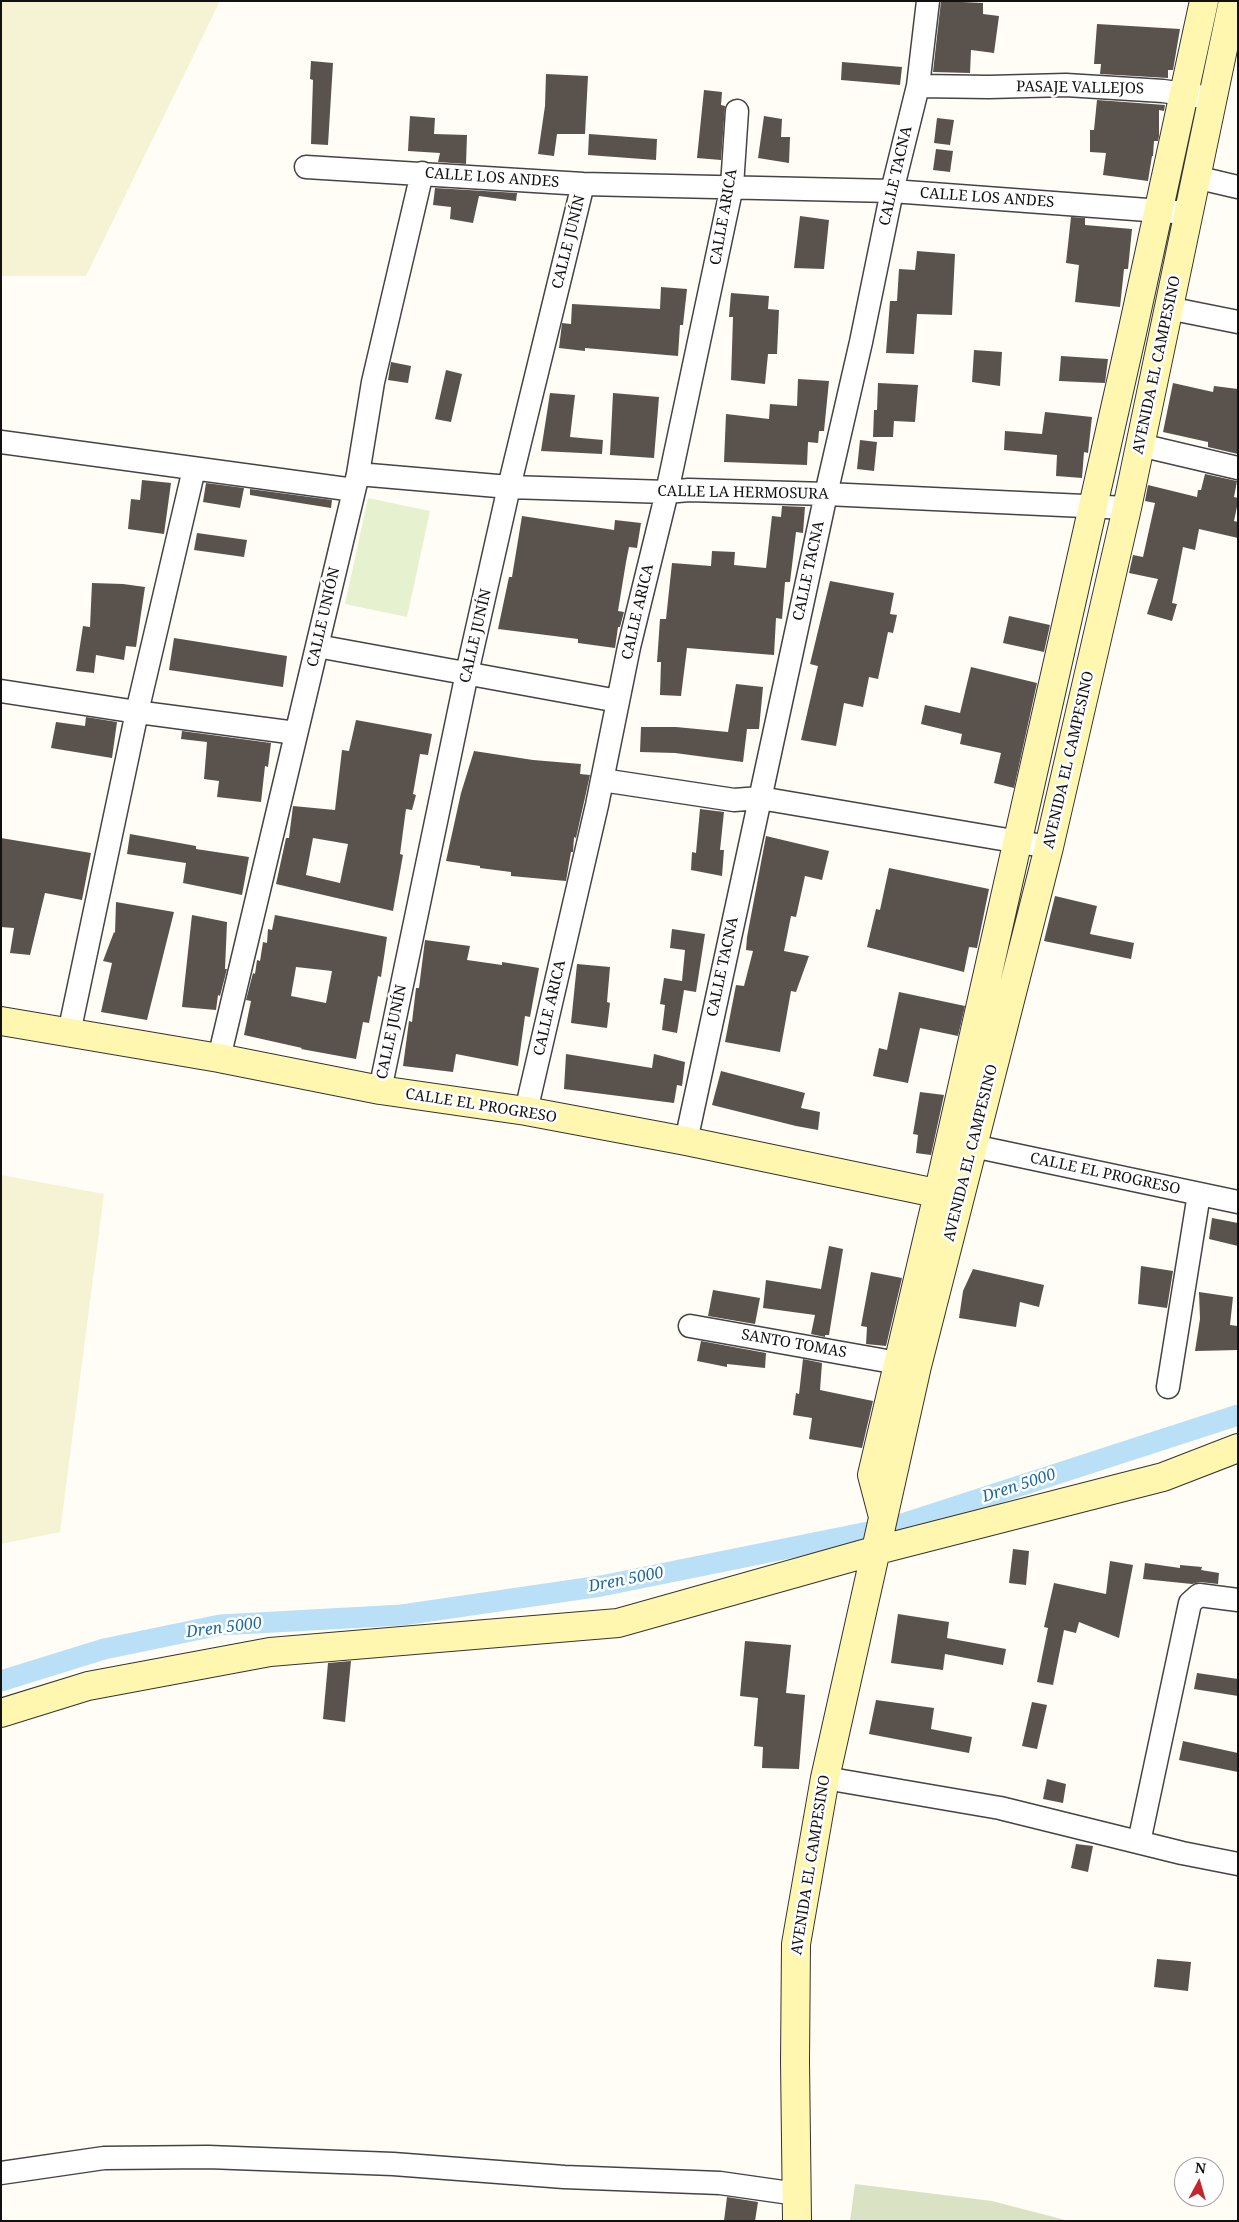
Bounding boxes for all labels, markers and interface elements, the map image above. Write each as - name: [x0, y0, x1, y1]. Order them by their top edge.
- street label: PASAJE VALLEJOS: [1016, 78, 1144, 98]
- street label: CALLE TACNA: [876, 125, 916, 227]
- street label: CALLE LOS ANDES: [424, 164, 560, 192]
- street label: CALLE ARICA: [707, 167, 741, 267]
- street label: CALLE LOS ANDES: [919, 184, 1055, 212]
- street label: CALLE JUNÍN: [549, 193, 589, 291]
- street label: AVENIDA EL CAMPESINO: [1129, 274, 1185, 456]
- street label: CALLE LA HERMOSURA: [657, 483, 829, 503]
- street label: CALLE TACNA: [790, 519, 828, 623]
- street label: CALLE ARICA: [618, 563, 658, 661]
- street label: CALLE UNIÓN: [304, 565, 344, 669]
- street label: CALLE JUNÍN: [456, 587, 496, 685]
- street label: AVENIDA EL CAMPESINO: [1040, 669, 1098, 851]
- street label: CALLE TACNA: [704, 915, 742, 1019]
- street label: CALLE ARICA: [530, 959, 570, 1057]
- street label: CALLE JUNÍN: [373, 983, 411, 1081]
- street label: AVENIDA EL CAMPESINO: [940, 1063, 1002, 1243]
- street label: CALLE EL PROGRESO: [404, 1085, 558, 1127]
- street label: CALLE EL PROGRESO: [1028, 1149, 1182, 1199]
- street label: SANTO TOMAS: [740, 1326, 848, 1362]
- water label: Dren 5000: [980, 1465, 1058, 1507]
- water label: Dren 5000: [587, 1563, 665, 1597]
- water label: Dren 5000: [185, 1614, 263, 1642]
- street label: AVENIDA EL CAMPESINO: [788, 1774, 834, 1956]
- north arrow: [1174, 2157, 1224, 2207]
- text: N: [1194, 2158, 1207, 2178]

